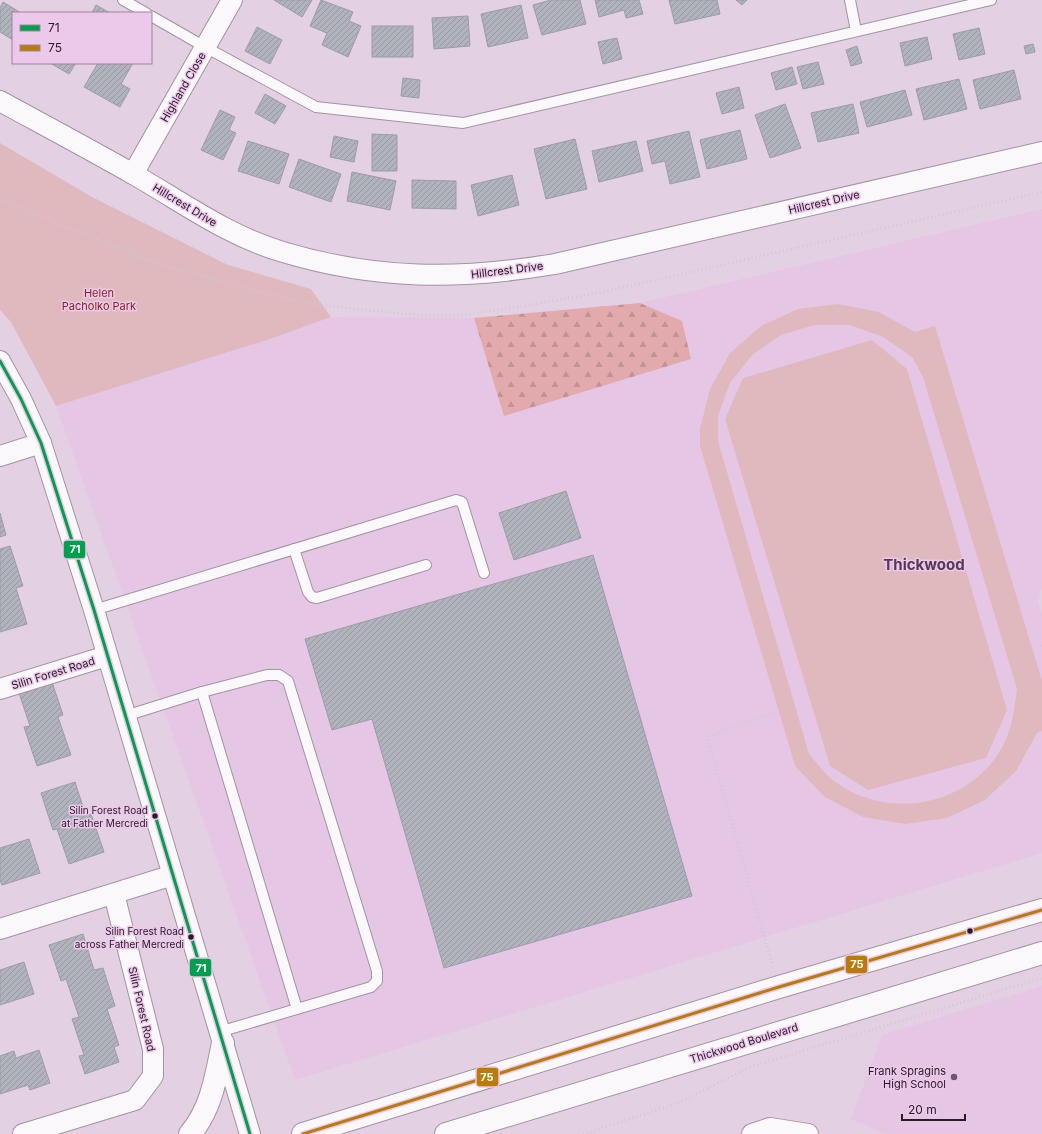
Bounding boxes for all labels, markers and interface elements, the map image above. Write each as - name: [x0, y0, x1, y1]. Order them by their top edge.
- legend: [12, 12, 152, 64]
- text: 71: [48, 20, 60, 35]
- text: 75: [48, 40, 62, 55]
- street label: Highland Close: [157, 49, 209, 125]
- street label: Hillcrest Drive: [150, 180, 220, 230]
- street label: Hillcrest Drive: [787, 187, 861, 217]
- street label: Hillcrest Drive: [470, 259, 544, 281]
- park label: Helen Pacholko Park: [62, 286, 136, 313]
- line badge: 71: [63, 540, 86, 559]
- text: 71: [69, 542, 81, 556]
- district label: Thickwood: [883, 555, 965, 574]
- street label: Silin Forest Road: [9, 654, 97, 692]
- place label: Silin Forest Road at Father Mercredi: [61, 804, 148, 829]
- marker: Silin Forest Road at Father Mercredi: [150, 811, 160, 821]
- place label: Silin Forest Road across Father Mercredi: [75, 925, 184, 950]
- unlabelled marker: [965, 926, 975, 936]
- marker: Silin Forest Road across Father Mercredi: [186, 932, 196, 942]
- line badge: 75: [845, 955, 868, 974]
- text: 75: [850, 957, 864, 971]
- line badge: 71: [189, 958, 212, 977]
- text: 71: [195, 961, 207, 975]
- street label: Silin Forest Road: [125, 965, 159, 1053]
- street label: Thickwood Boulevard: [688, 1020, 800, 1066]
- place label: Frank Spragins High School: [868, 1064, 946, 1091]
- line badge: 75: [476, 1067, 499, 1087]
- text: 75: [480, 1070, 494, 1084]
- marker: Frank Spragins High School: [949, 1072, 959, 1082]
- scale bar: [902, 1096, 965, 1122]
- text: 20 m: [908, 1102, 937, 1117]

